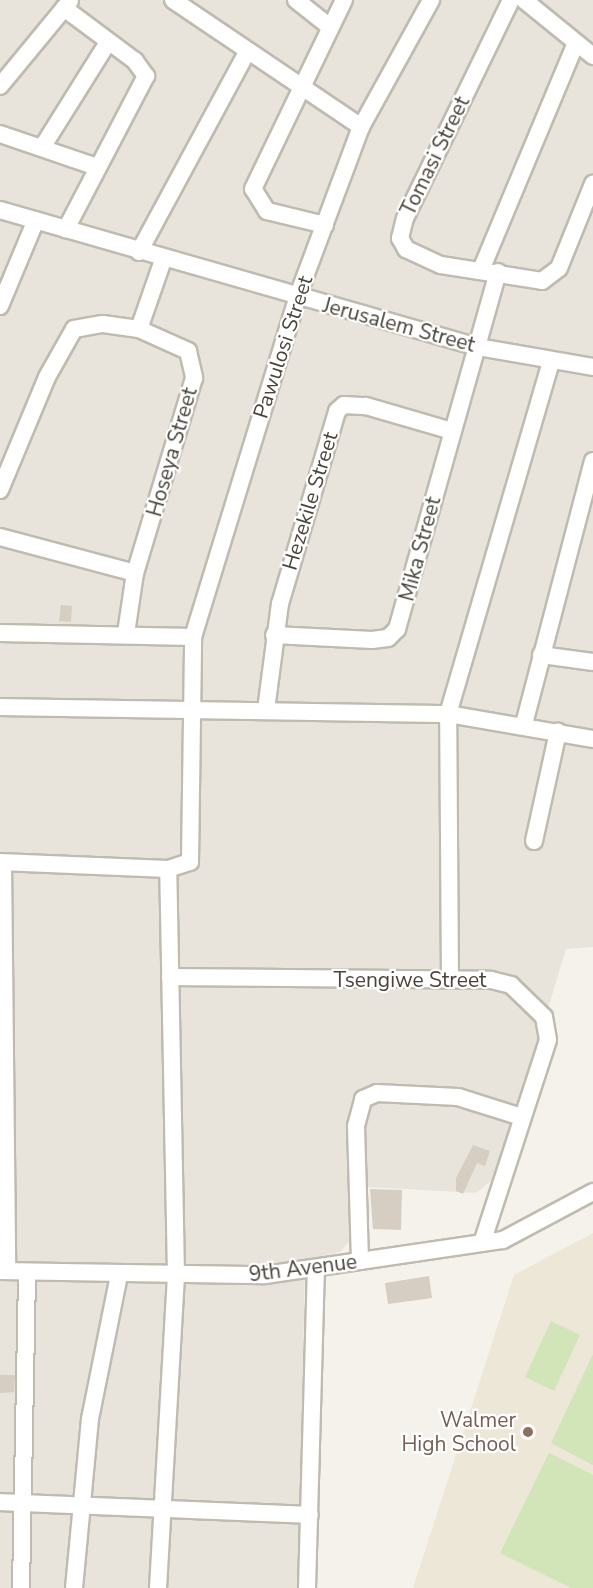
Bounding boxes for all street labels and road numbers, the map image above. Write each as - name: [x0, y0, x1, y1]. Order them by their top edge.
- street label: Tomasi Street: [395, 92, 475, 220]
- street label: Pawulosi Street: [248, 272, 318, 422]
- street label: Jerusalem Street: [320, 293, 478, 357]
- street label: Hoseya Street: [142, 385, 202, 519]
- street label: Hezekile Street: [277, 429, 343, 573]
- street label: Mika Street: [394, 494, 446, 604]
- street label: Tsengiwe Street: [334, 967, 486, 993]
- street label: 9th Avenue: [247, 1249, 359, 1287]

